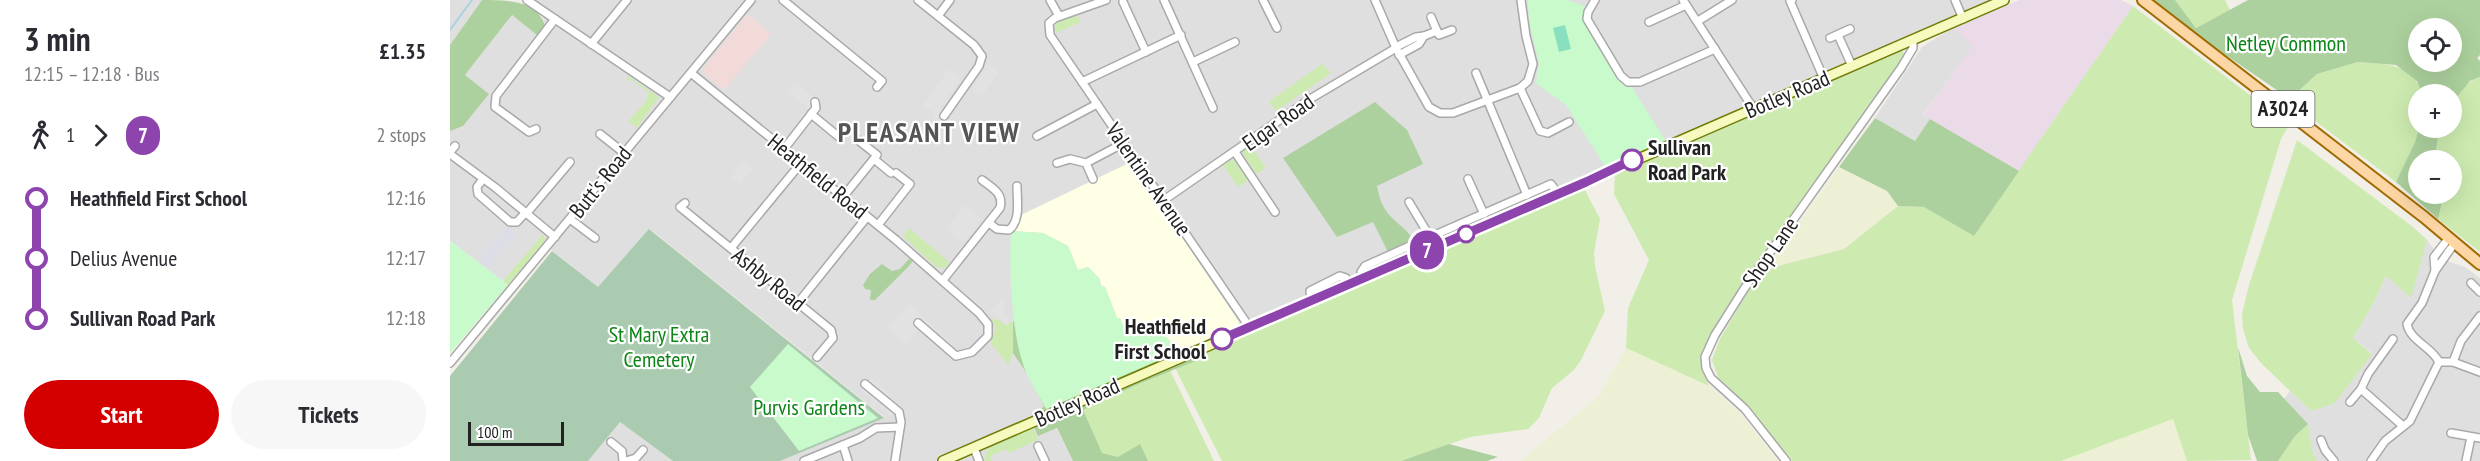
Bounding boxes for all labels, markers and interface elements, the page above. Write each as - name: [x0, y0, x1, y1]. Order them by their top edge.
- text: 3 min: [24, 17, 91, 60]
- map controls: [2408, 18, 2462, 204]
- button: locate: [2408, 18, 2462, 72]
- park label: Netley Common: [2226, 29, 2346, 57]
- text: £1.35: [379, 37, 426, 65]
- text: 12:15 – 12:18 · Bus: [24, 61, 159, 87]
- street label: Botley Road: [1740, 64, 1834, 124]
- button: +: [2408, 84, 2462, 138]
- street label: Elgar Road: [1237, 87, 1319, 157]
- road number: A3024: [2252, 91, 2314, 127]
- district label: PLEASANT VIEW: [838, 113, 1020, 150]
- street label: Valentine Avenue: [1099, 116, 1198, 241]
- icon: walk: [24, 119, 57, 152]
- icon: forward: [84, 119, 117, 152]
- text: 1: [66, 122, 75, 148]
- text: 7: [138, 122, 148, 149]
- text: 2 stops: [377, 122, 426, 148]
- street label: Heathfield Road: [762, 127, 874, 225]
- place label: Sullivan Road Park: [1648, 133, 1727, 186]
- street label: Butt's Road: [563, 140, 637, 224]
- marker: Sullivan Road Park: [1621, 149, 1643, 171]
- button: −: [2408, 150, 2462, 204]
- text: Heathfield First School: [70, 184, 247, 212]
- text: 12:16: [386, 185, 426, 211]
- street label: Shop Lane: [1736, 212, 1804, 292]
- unlabelled marker: [1457, 225, 1475, 243]
- line badge: 7: [1408, 230, 1446, 270]
- text: 7: [1422, 237, 1432, 264]
- street label: Ashby Road: [727, 241, 811, 317]
- text: Delius Avenue: [70, 244, 177, 272]
- text: 12:17: [386, 245, 426, 271]
- text: Sullivan Road Park: [70, 304, 215, 332]
- text: 12:18: [386, 305, 426, 331]
- place label: Heathfield First School: [1115, 312, 1207, 365]
- park label: St Mary Extra Cemetery: [609, 320, 709, 373]
- marker: Heathfield First School: [1211, 328, 1233, 350]
- street label: Botley Road: [1030, 371, 1124, 433]
- button: Start: [24, 380, 219, 449]
- button: Tickets: [231, 380, 426, 449]
- park label: Purvis Gardens: [753, 393, 865, 421]
- scale bar: [468, 419, 564, 446]
- text: 100 m: [477, 422, 512, 442]

